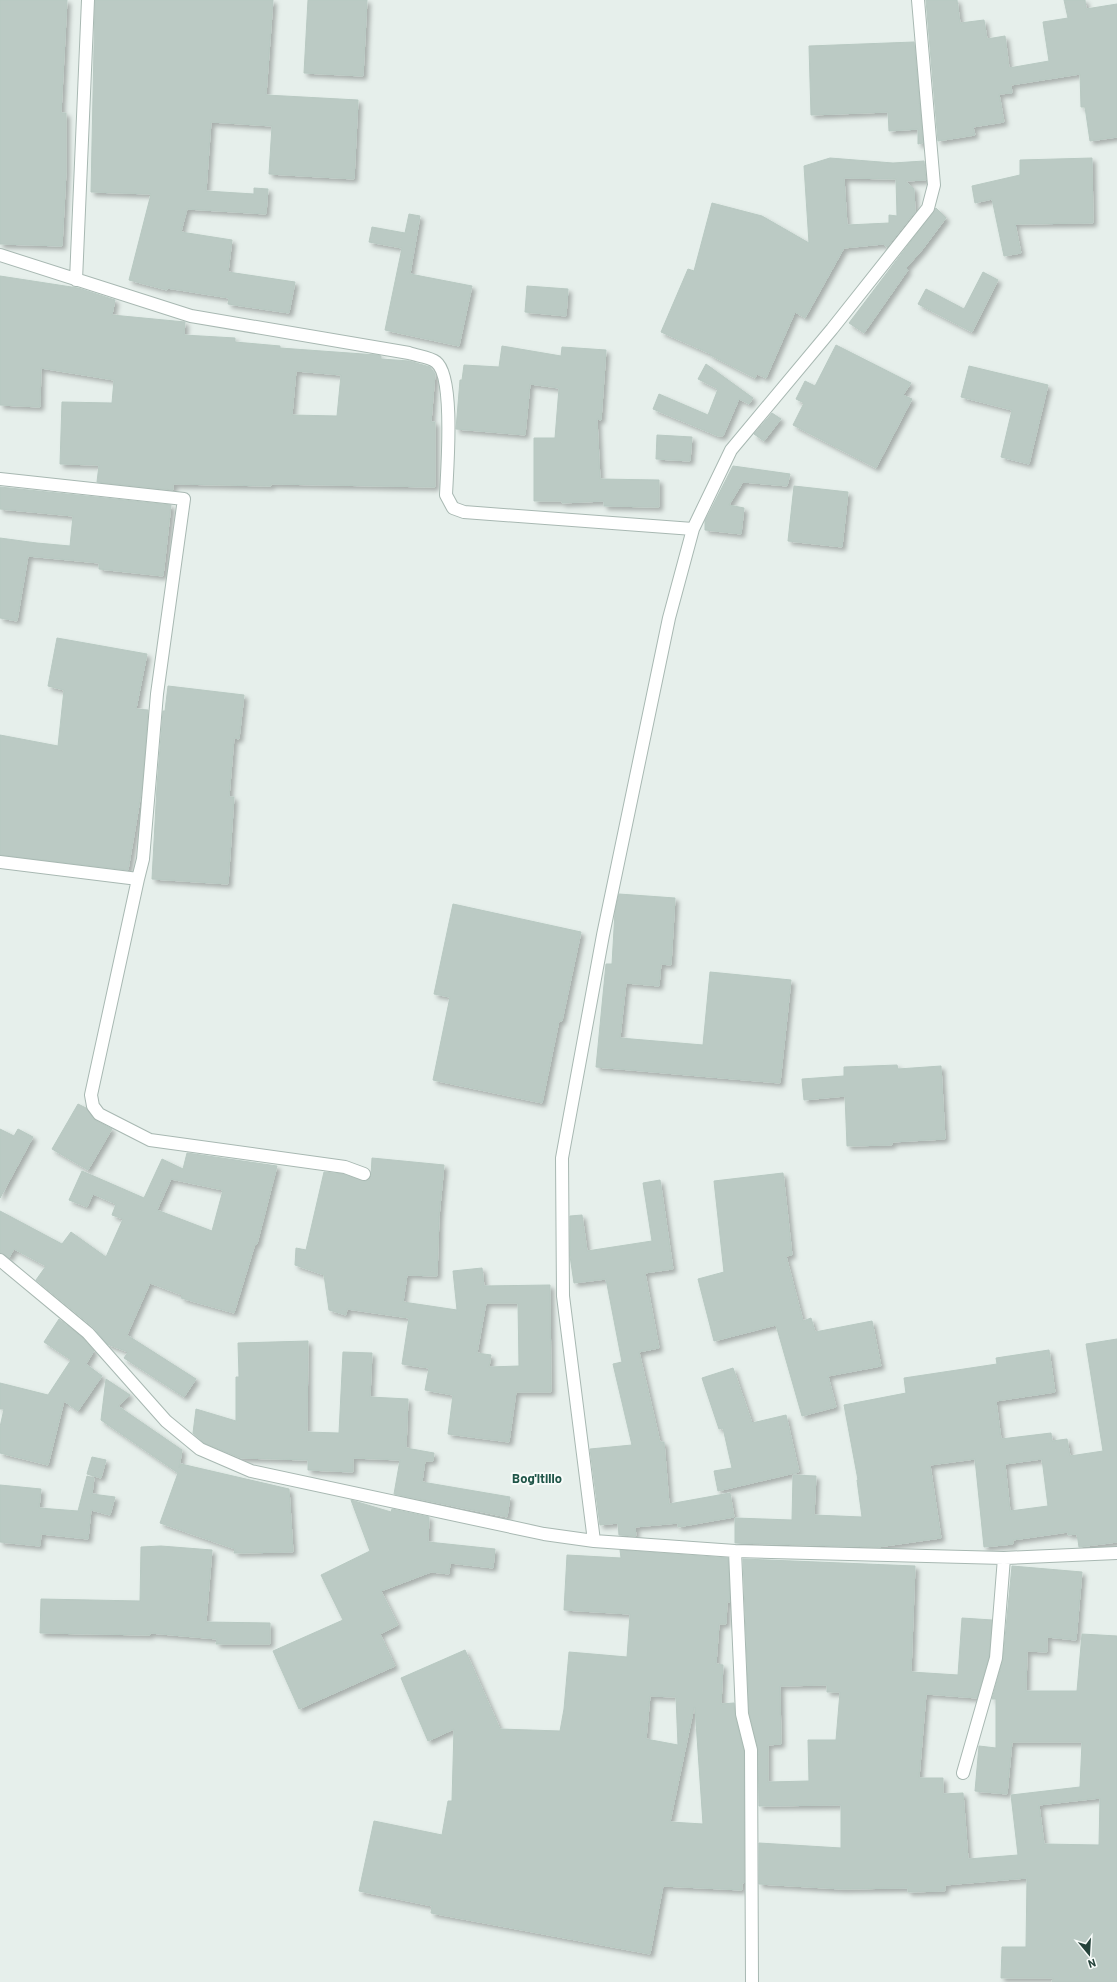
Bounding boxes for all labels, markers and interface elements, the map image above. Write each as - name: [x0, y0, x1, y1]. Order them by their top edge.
- district label: Bog'itillo: [512, 1470, 562, 1486]
- north arrow: [1069, 1934, 1109, 1974]
- text: N: [1087, 1957, 1098, 1971]

